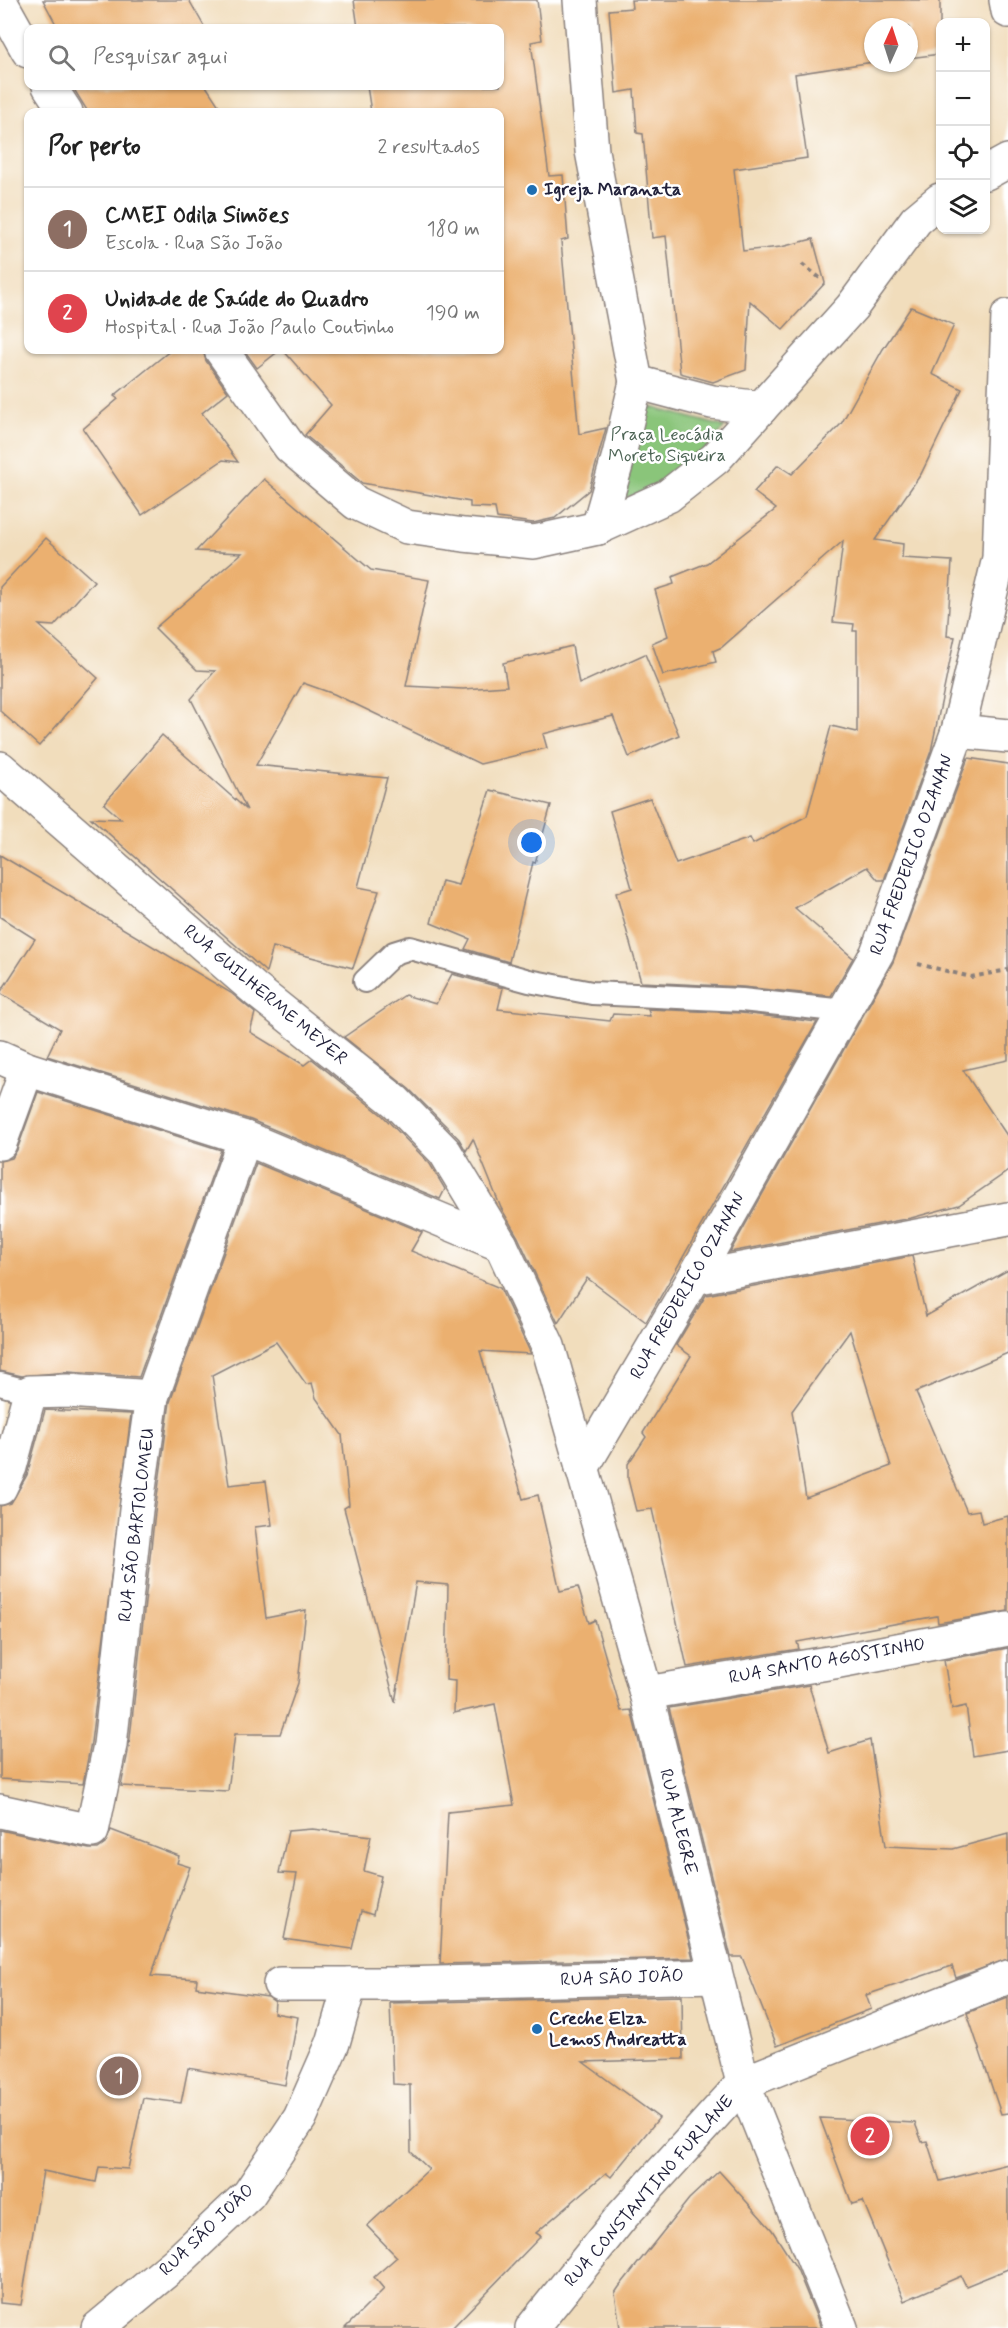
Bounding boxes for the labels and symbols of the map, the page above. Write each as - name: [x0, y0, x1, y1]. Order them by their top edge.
- north arrow: [864, 18, 918, 72]
- place label: Igreja Maranata: [544, 178, 681, 202]
- marker: Igreja Maranata: [525, 183, 539, 197]
- park label: Praça Leocádia Moreto Siqueira: [608, 423, 726, 468]
- street label: RUA FREDERICO OZANAN: [865, 751, 960, 959]
- your location: [517, 828, 546, 857]
- street label: RUA GUILHERME MEYER: [178, 919, 352, 1071]
- street label: RUA FREDERICO OZANAN: [625, 1188, 751, 1384]
- street label: RUA SÃO BARTOLOMEU: [113, 1427, 161, 1623]
- street label: RUA SANTO AGOSTINHO: [727, 1632, 927, 1690]
- street label: RUA ALEGRE: [653, 1766, 703, 1878]
- street label: RUA SÃO JOÃO: [560, 1964, 684, 1992]
- place label: Creche Elza Lemos Andreatta: [549, 2007, 687, 2052]
- marker: Creche Elza Lemos Andreatta: [530, 2022, 544, 2036]
- pin: 1: [100, 2054, 138, 2098]
- street label: RUA CONSTANTINO FURLANE: [559, 2090, 739, 2292]
- pin: 2: [850, 2114, 890, 2158]
- street label: RUA SÃO JOÃO: [154, 2179, 260, 2281]

